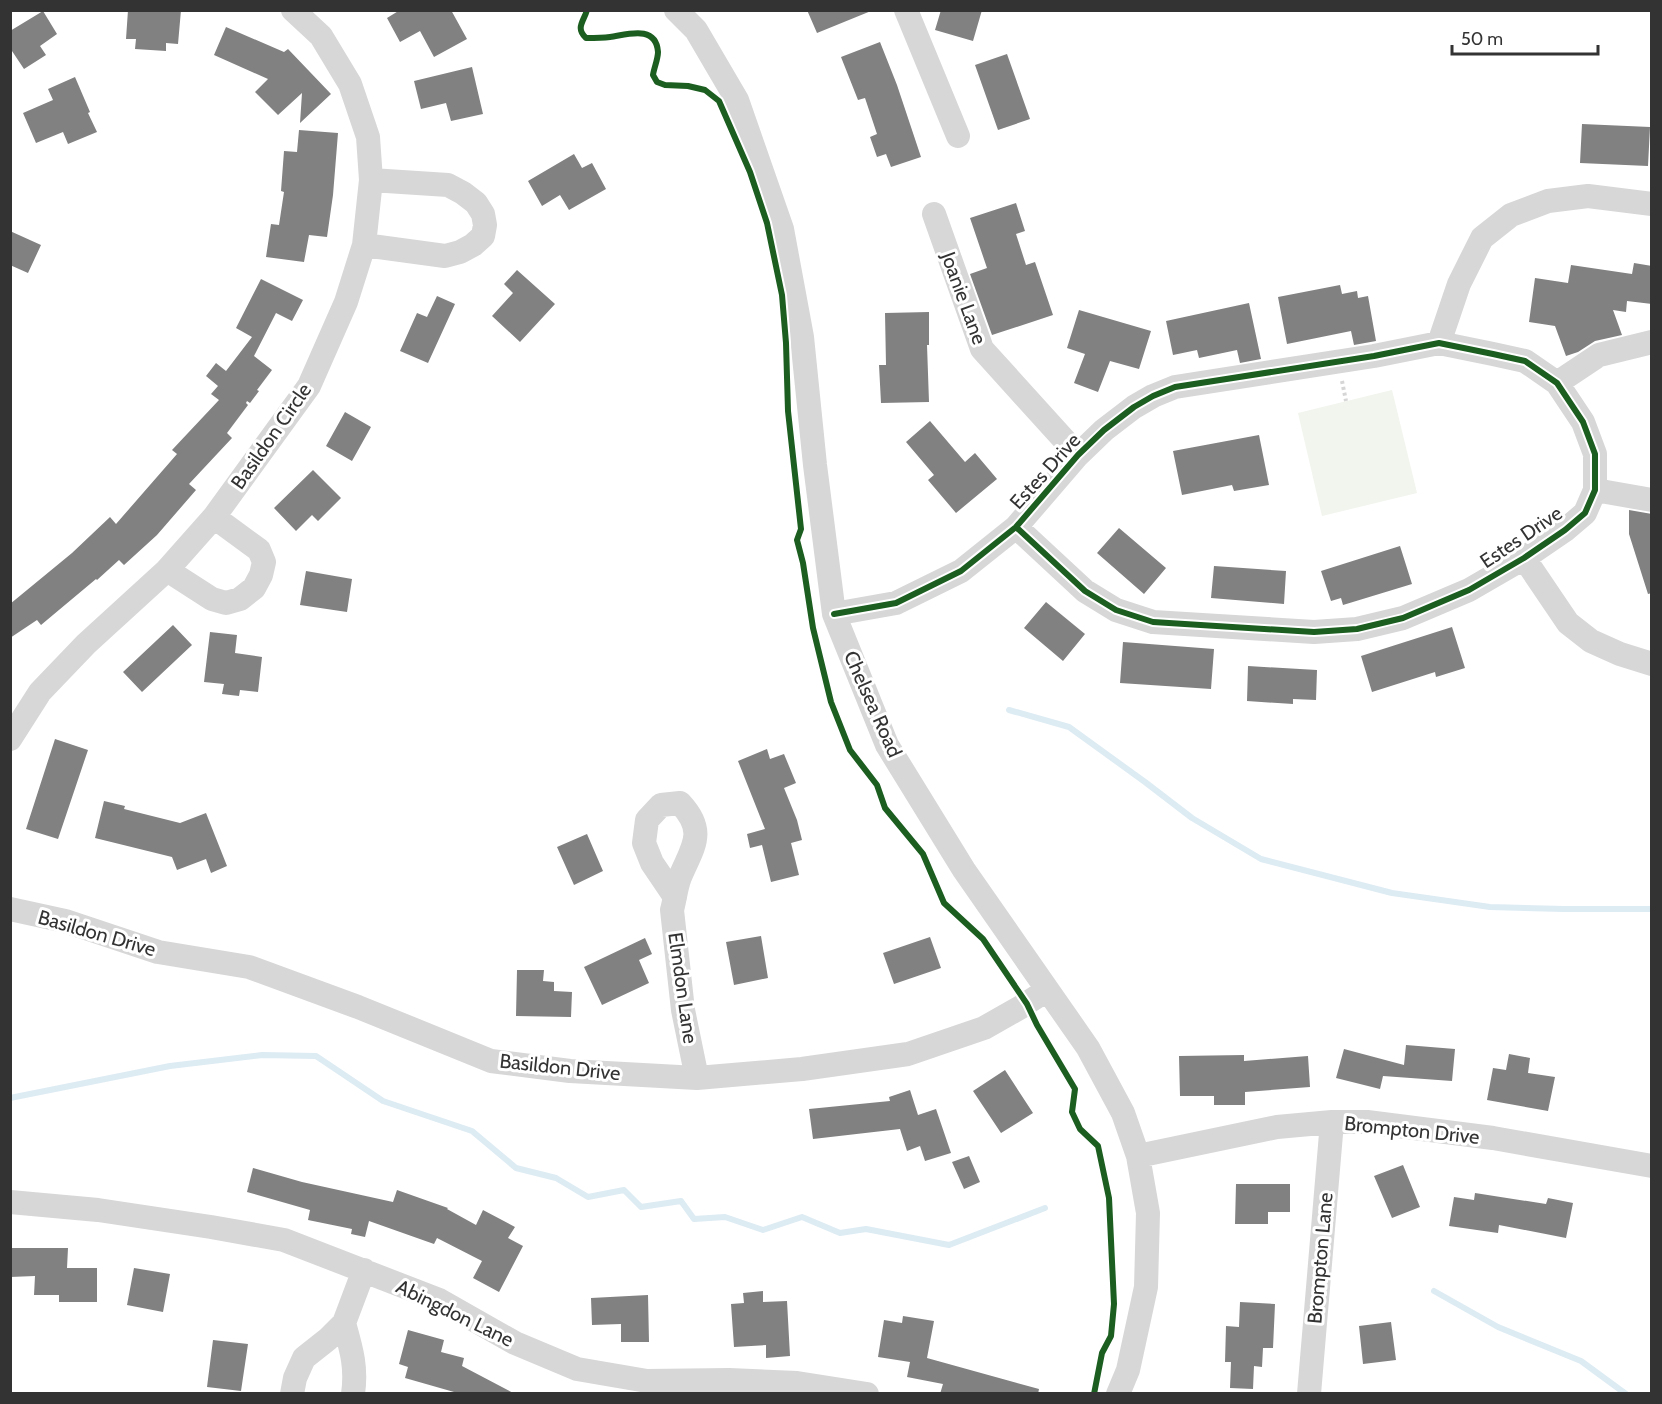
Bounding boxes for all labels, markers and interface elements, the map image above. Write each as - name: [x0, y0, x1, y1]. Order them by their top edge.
- scale bar: [1452, 18, 1598, 56]
- text: 50 m: [1461, 28, 1503, 50]
- street label: Joanie Lane: [936, 248, 992, 348]
- street label: Basildon Circle: [226, 378, 316, 494]
- street label: Estes Drive: [1005, 428, 1085, 514]
- street label: Estes Drive: [1475, 501, 1567, 573]
- street label: Chelsea Road: [839, 647, 907, 761]
- street label: Basildon Drive: [35, 905, 159, 961]
- street label: Elmdon Lane: [663, 931, 703, 1045]
- street label: Basildon Drive: [498, 1049, 622, 1085]
- street label: Brompton Drive: [1343, 1111, 1481, 1149]
- street label: Brompton Lane: [1302, 1191, 1338, 1325]
- street label: Abingdon Lane: [392, 1274, 518, 1352]

